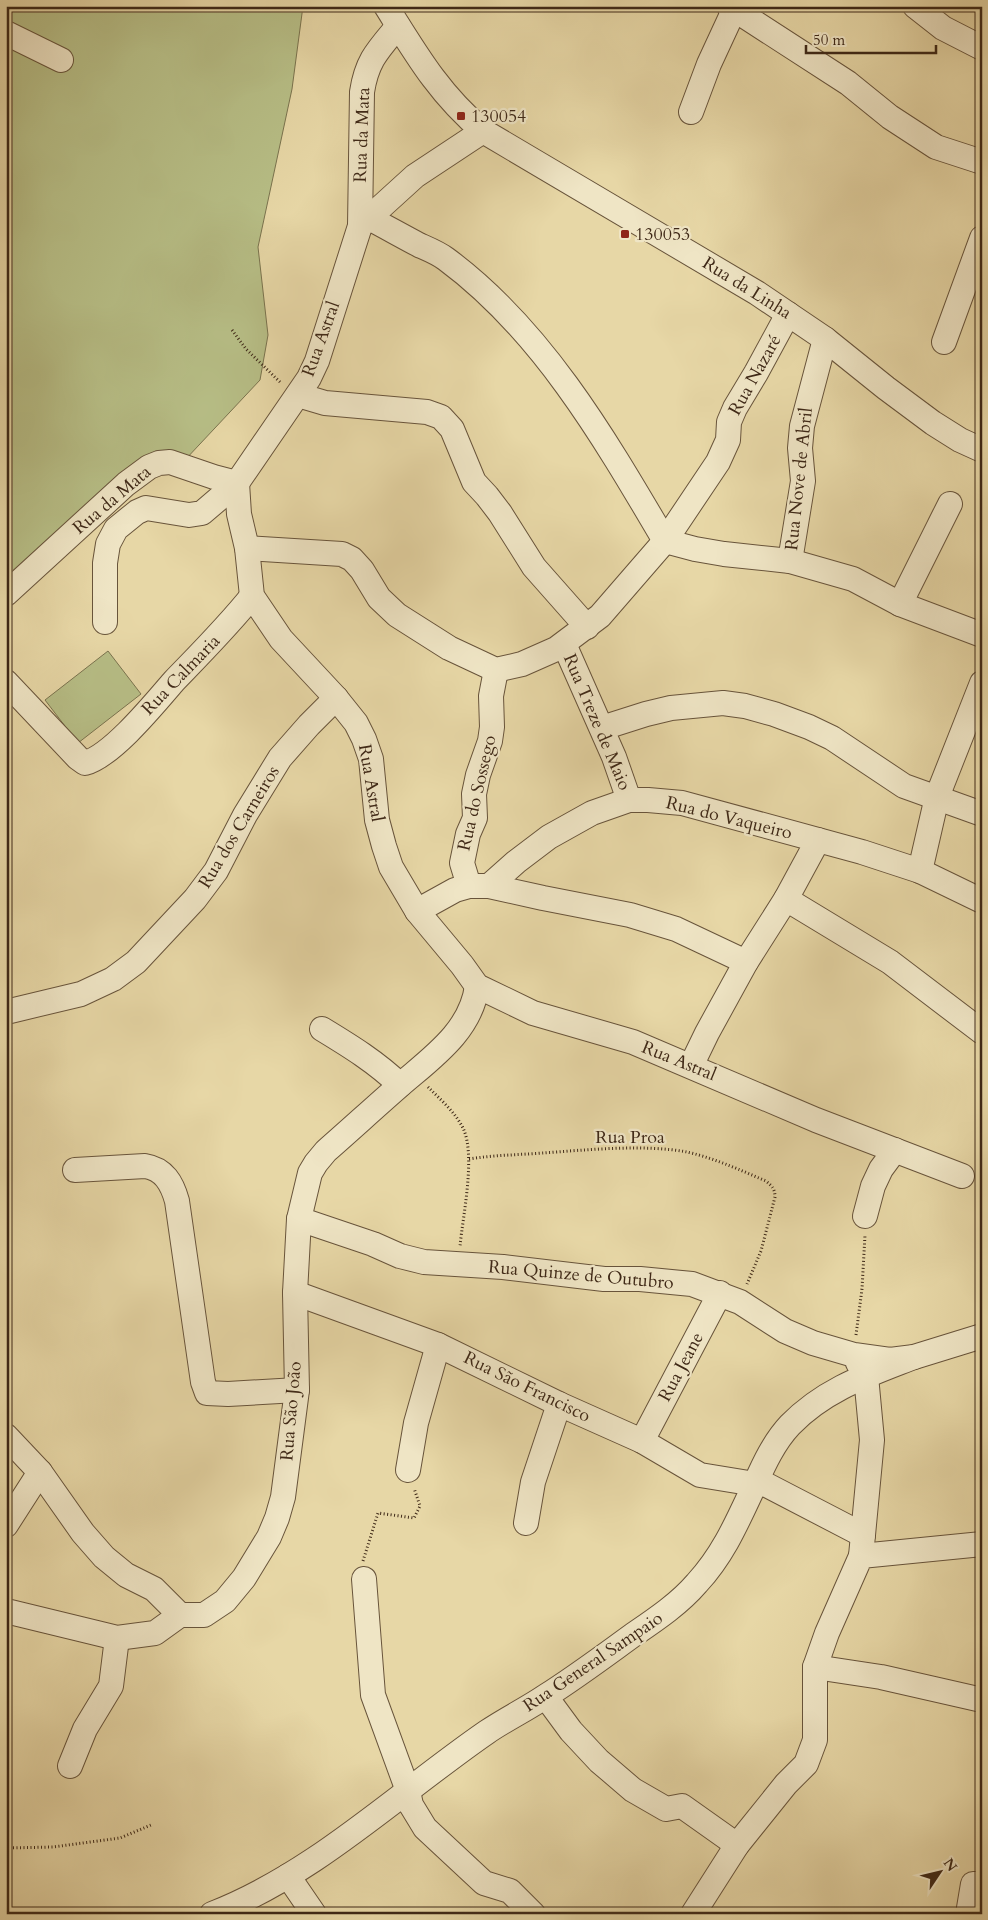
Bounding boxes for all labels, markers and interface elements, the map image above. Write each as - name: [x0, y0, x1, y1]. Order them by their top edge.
- scale bar: [806, 22, 936, 54]
- text: 50 m: [813, 30, 845, 50]
- street label: Rua da Mata: [348, 87, 376, 183]
- place label: 130054: [471, 104, 526, 129]
- marker: 130054: [455, 110, 467, 122]
- place label: 130053: [635, 222, 690, 247]
- marker: 130053: [619, 228, 631, 240]
- street label: Rua da Linha: [698, 251, 797, 325]
- street label: Rua Astral: [296, 297, 346, 380]
- street label: Rua Nazaré: [723, 330, 787, 420]
- street label: Rua Nove de Abril: [779, 406, 819, 552]
- street label: Rua da Mata: [67, 460, 157, 540]
- street label: Rua Calmaria: [136, 629, 226, 721]
- street label: Rua Treze de Maio: [557, 650, 637, 794]
- street label: Rua do Sossego: [452, 732, 502, 853]
- street label: Rua Astral: [352, 742, 390, 824]
- street label: Rua dos Carneiros: [192, 761, 286, 893]
- street label: Rua do Vaqueiro: [663, 790, 795, 846]
- street label: Rua Astral: [638, 1035, 720, 1087]
- street label: Rua Proa: [595, 1125, 665, 1150]
- street label: Rua Quinze de Outubro: [487, 1254, 675, 1296]
- street label: Rua Jeane: [652, 1328, 710, 1406]
- street label: Rua São Francisco: [459, 1345, 595, 1429]
- street label: Rua São João: [274, 1360, 308, 1462]
- street label: Rua General Sampaio: [518, 1606, 668, 1718]
- north arrow: [916, 1848, 966, 1898]
- text: N: [939, 1854, 962, 1875]

